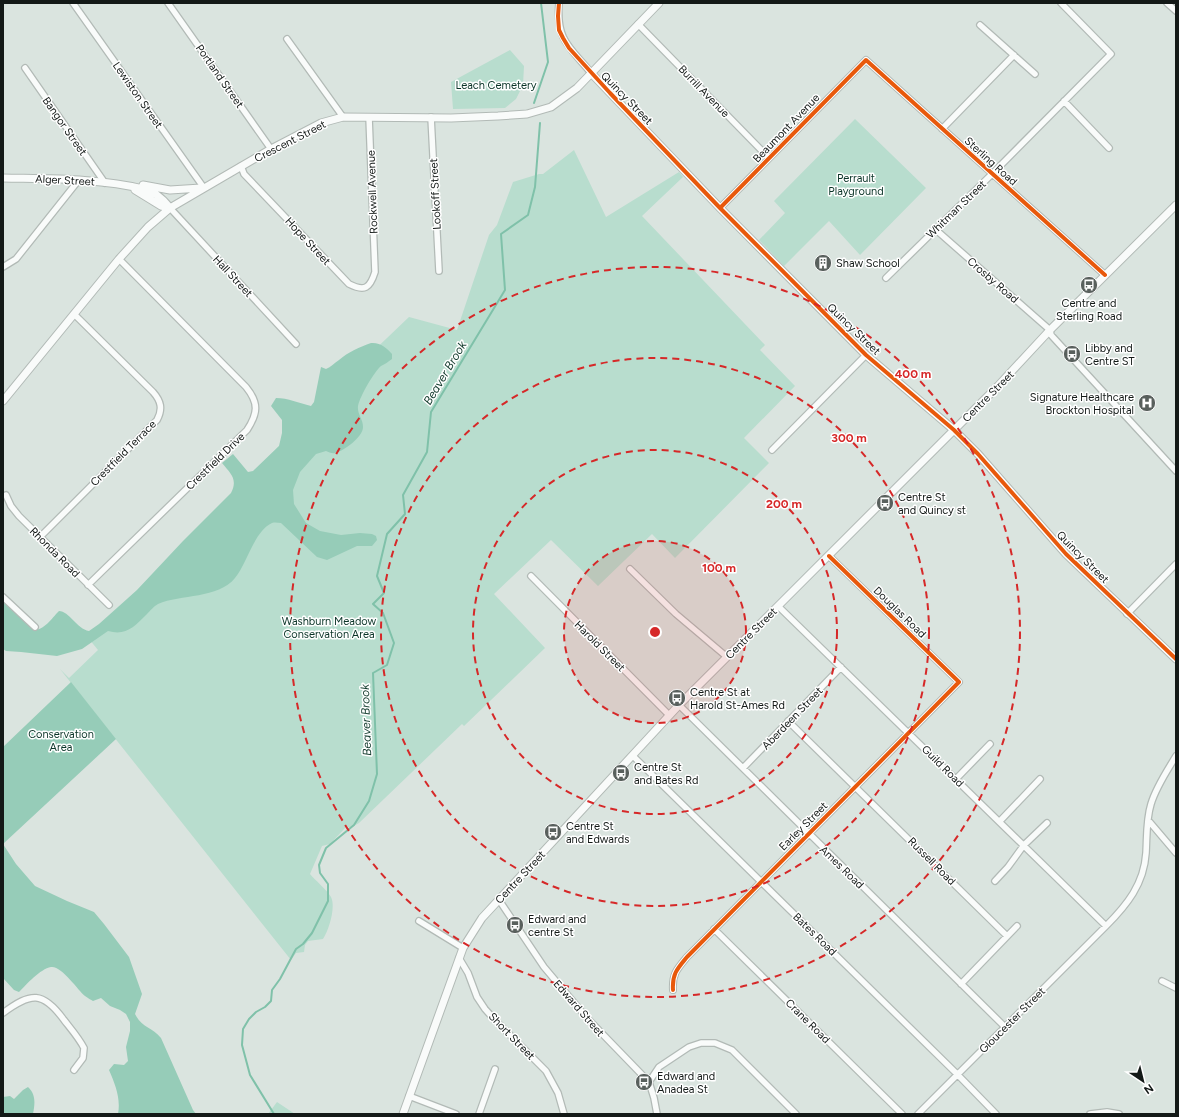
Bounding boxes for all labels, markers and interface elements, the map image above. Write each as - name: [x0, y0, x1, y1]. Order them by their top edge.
- street label: Portland Street: [193, 42, 246, 111]
- street label: Lewiston Street: [110, 60, 165, 131]
- street label: Burrill Avenue: [675, 63, 732, 120]
- street label: Quincy Street: [598, 69, 655, 128]
- park label: Leach Cemetery: [455, 79, 537, 92]
- street label: Beaumont Avenue: [750, 91, 822, 165]
- street label: Bangor Street: [40, 94, 90, 158]
- street label: Crescent Street: [252, 118, 328, 165]
- street label: Sterling Road: [962, 134, 1020, 188]
- street label: Rockwell Avenue: [365, 150, 380, 234]
- street label: Lookoff Street: [427, 158, 444, 230]
- street label: Alger Street: [35, 172, 95, 189]
- park label: Perrault Playground: [828, 172, 884, 198]
- street label: Whitman Street: [924, 178, 989, 241]
- street label: Hope Street: [282, 215, 333, 268]
- street label: Hall Street: [210, 253, 255, 300]
- building icon: Shaw School: [813, 253, 833, 273]
- street label: Crosby Road: [965, 255, 1021, 306]
- place label: Shaw School: [836, 257, 900, 270]
- bus stop icon: Centre and Sterling Road: [1079, 275, 1099, 295]
- place label: Centre and Sterling Road: [1056, 297, 1122, 323]
- street label: Quincy Street: [824, 301, 883, 358]
- water label: Beaver Brook: [420, 338, 470, 407]
- place label: Libby and Centre ST: [1085, 342, 1135, 368]
- bus stop icon: Libby and Centre ST: [1062, 344, 1082, 364]
- text: 400 m: [895, 367, 931, 381]
- street label: Centre Street: [960, 368, 1017, 425]
- place label: Signature Healthcare Brockton Hospital: [1030, 391, 1134, 417]
- hospital icon: Signature Healthcare Brockton Hospital: [1137, 393, 1157, 413]
- street label: Crestfield Terrace: [88, 418, 159, 489]
- street label: Crestfield Drive: [183, 430, 247, 493]
- text: 300 m: [831, 431, 867, 445]
- place label: Centre St and Quincy st: [898, 491, 966, 517]
- bus stop icon: Centre St and Quincy st: [875, 493, 895, 513]
- text: 200 m: [766, 497, 802, 511]
- street label: Rhonda Road: [27, 525, 82, 580]
- street label: Quincy Street: [1054, 529, 1111, 586]
- text: 100 m: [702, 561, 736, 575]
- street label: Douglas Road: [871, 584, 929, 641]
- street label: Centre Street: [723, 605, 780, 662]
- park label: Washburn Meadow Conservation Area: [282, 615, 377, 641]
- street label: Harold Street: [572, 618, 628, 674]
- centre of rings: [648, 625, 662, 639]
- water label: Beaver Brook: [358, 683, 374, 756]
- street label: Aberdeen Street: [759, 684, 825, 752]
- place label: Centre St at Harold St-Ames Rd: [690, 686, 785, 712]
- bus stop icon: Centre St at Harold St-Ames Rd: [667, 688, 687, 708]
- park label: Conservation Area: [28, 728, 94, 754]
- street label: Guild Road: [919, 743, 966, 790]
- place label: Centre St and Bates Rd: [634, 761, 699, 787]
- bus stop icon: Centre St and Bates Rd: [611, 763, 631, 783]
- street label: Earley Street: [776, 799, 830, 853]
- place label: Centre St and Edwards: [566, 820, 629, 846]
- bus stop icon: Centre St and Edwards: [543, 822, 563, 842]
- street label: Russell Road: [905, 835, 958, 888]
- street label: Ames Road: [817, 843, 866, 891]
- street label: Centre Street: [493, 848, 548, 906]
- street label: Bates Road: [790, 910, 839, 958]
- place label: Edward and centre St: [528, 913, 586, 939]
- bus stop icon: Edward and centre St: [505, 915, 525, 935]
- street label: Edward Street: [551, 977, 607, 1039]
- street label: Gloucester Street: [977, 985, 1048, 1056]
- street label: Crane Road: [783, 996, 833, 1046]
- street label: Short Street: [486, 1010, 537, 1063]
- north arrow: [1123, 1061, 1163, 1101]
- place label: Edward and Anadea St: [657, 1070, 715, 1096]
- bus stop icon: Edward and Anadea St: [634, 1072, 654, 1092]
- text: N: [1141, 1081, 1156, 1097]

